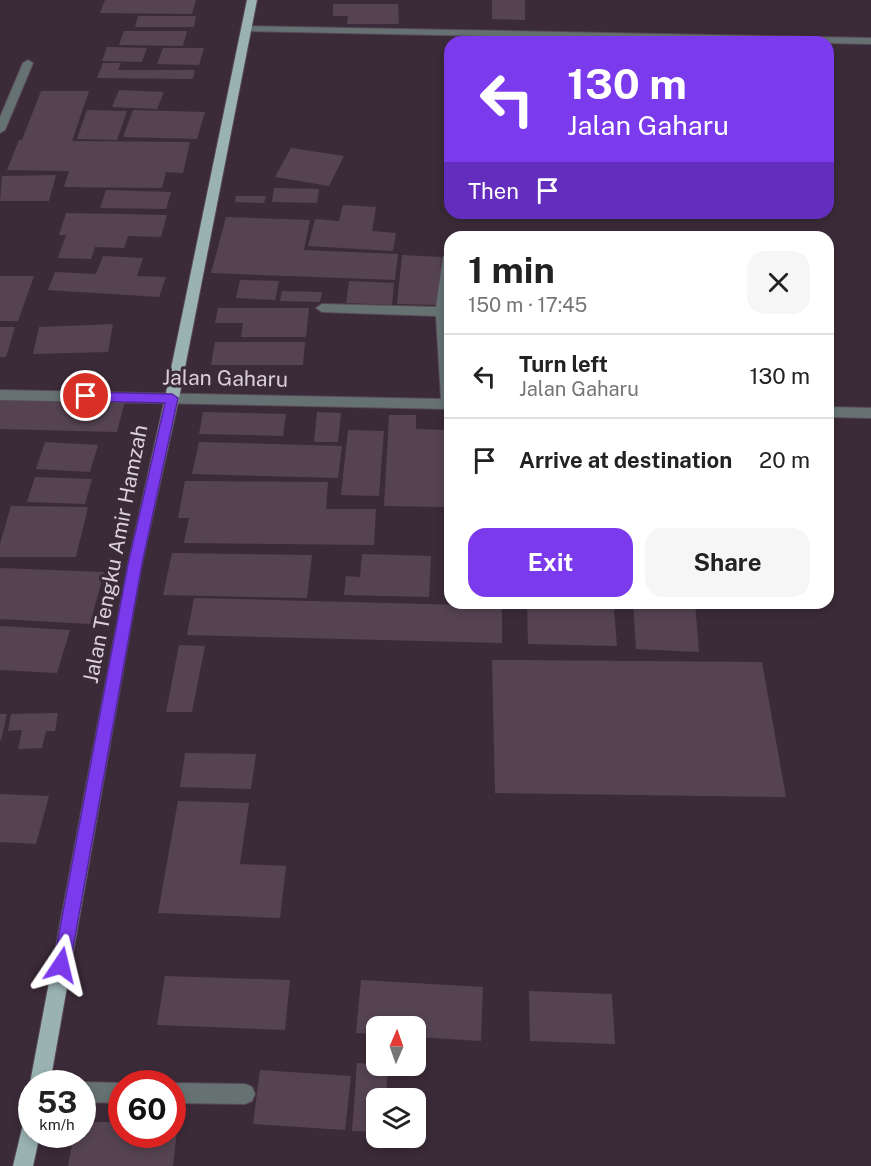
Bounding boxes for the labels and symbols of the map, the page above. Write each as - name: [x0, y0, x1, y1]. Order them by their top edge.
- street label: Jalan Gaharu: [162, 364, 288, 392]
- pin: [60, 370, 111, 421]
- street label: Jalan Tengku Amir Hamzah: [78, 422, 152, 686]
- position arrow: [29, 933, 93, 997]
- north arrow: [366, 1016, 426, 1076]
- speed limit sign: 60: [108, 1070, 186, 1148]

